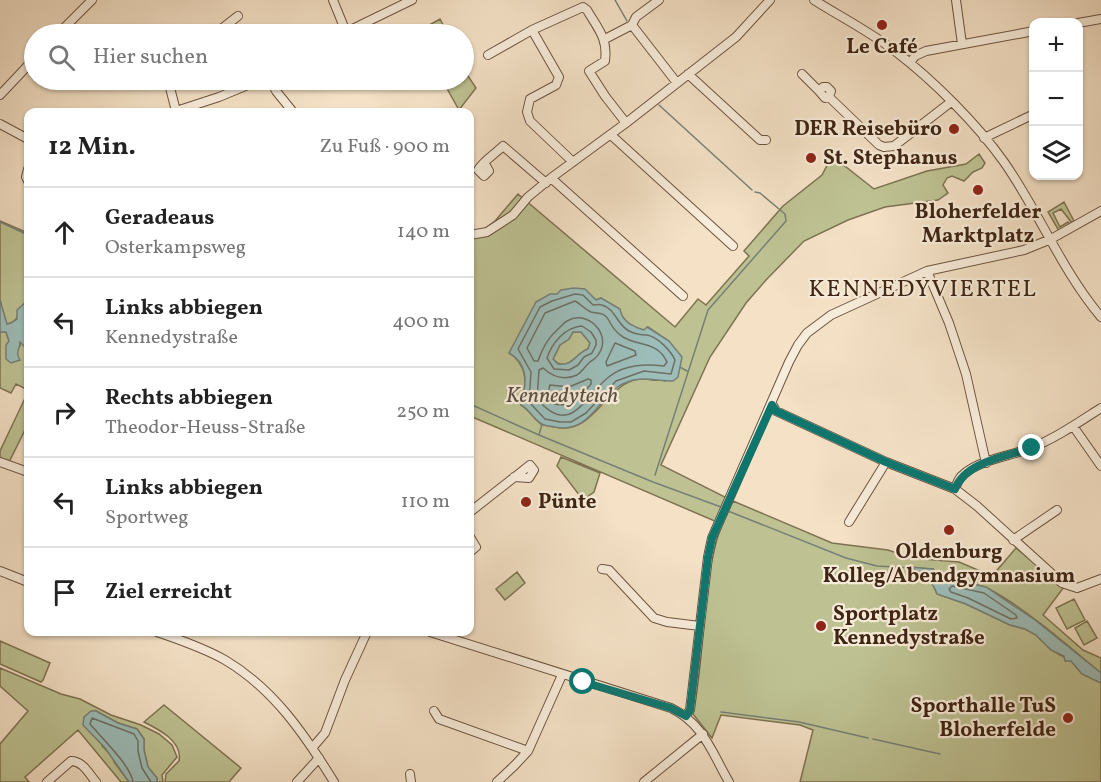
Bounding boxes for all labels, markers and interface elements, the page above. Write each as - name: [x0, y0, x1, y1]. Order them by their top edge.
- marker: Le Café: [875, 18, 889, 32]
- map controls: [1029, 18, 1083, 180]
- button: +: [1029, 18, 1083, 72]
- search box: [24, 24, 474, 90]
- place label: Le Café: [846, 33, 918, 62]
- icon: search: [45, 41, 78, 74]
- text: Hier suchen: [93, 42, 208, 73]
- button: −: [1029, 72, 1083, 126]
- place label: DER Reisebüro: [794, 115, 942, 144]
- marker: DER Reisebüro: [947, 122, 961, 136]
- button: layers: [1029, 126, 1083, 180]
- text: 12 Min.: [48, 129, 136, 165]
- text: Zu Fuß · 900 m: [319, 133, 450, 161]
- place label: St. Stephanus: [823, 144, 957, 173]
- marker: St. Stephanus: [804, 151, 818, 165]
- marker: Bloherfelder Marktplatz: [971, 183, 985, 197]
- place label: Bloherfelder Marktplatz: [915, 198, 1041, 251]
- text: Geradeaus: [105, 203, 215, 234]
- icon: ahead: [48, 216, 81, 249]
- text: 140 m: [397, 218, 450, 246]
- text: Osterkampsweg: [105, 234, 246, 262]
- district label: KENNEDYVIERTEL: [808, 273, 1038, 307]
- text: Links abbiegen: [105, 293, 263, 324]
- icon: left: [48, 306, 81, 339]
- text: 400 m: [392, 308, 450, 336]
- text: Kennedystraße: [105, 324, 238, 352]
- water label: Kennedyteich: [506, 381, 618, 412]
- text: Rechts abbiegen: [105, 383, 273, 414]
- icon: right: [48, 396, 81, 429]
- text: 250 m: [396, 398, 450, 426]
- text: Theodor-Heuss-Straße: [105, 414, 306, 442]
- route end: [1018, 434, 1044, 460]
- text: Links abbiegen: [105, 473, 263, 504]
- icon: left: [48, 486, 81, 519]
- text: 110 m: [401, 488, 450, 516]
- place label: Pünte: [538, 488, 596, 517]
- marker: Pünte: [519, 495, 533, 509]
- text: Sportweg: [105, 504, 189, 532]
- marker: Oldenburg Kolleg/Abendgymnasium: [942, 523, 956, 537]
- place label: Oldenburg Kolleg/Abendgymnasium: [823, 538, 1075, 591]
- icon: arrive: [48, 576, 81, 609]
- text: Ziel erreicht: [105, 577, 232, 608]
- place label: Sportplatz Kennedystraße: [833, 600, 985, 653]
- marker: Sportplatz Kennedystraße: [814, 619, 828, 633]
- route start: [569, 668, 595, 694]
- place label: Sporthalle TuS Bloherfelde: [911, 692, 1056, 745]
- marker: Sporthalle TuS Bloherfelde: [1061, 711, 1075, 725]

